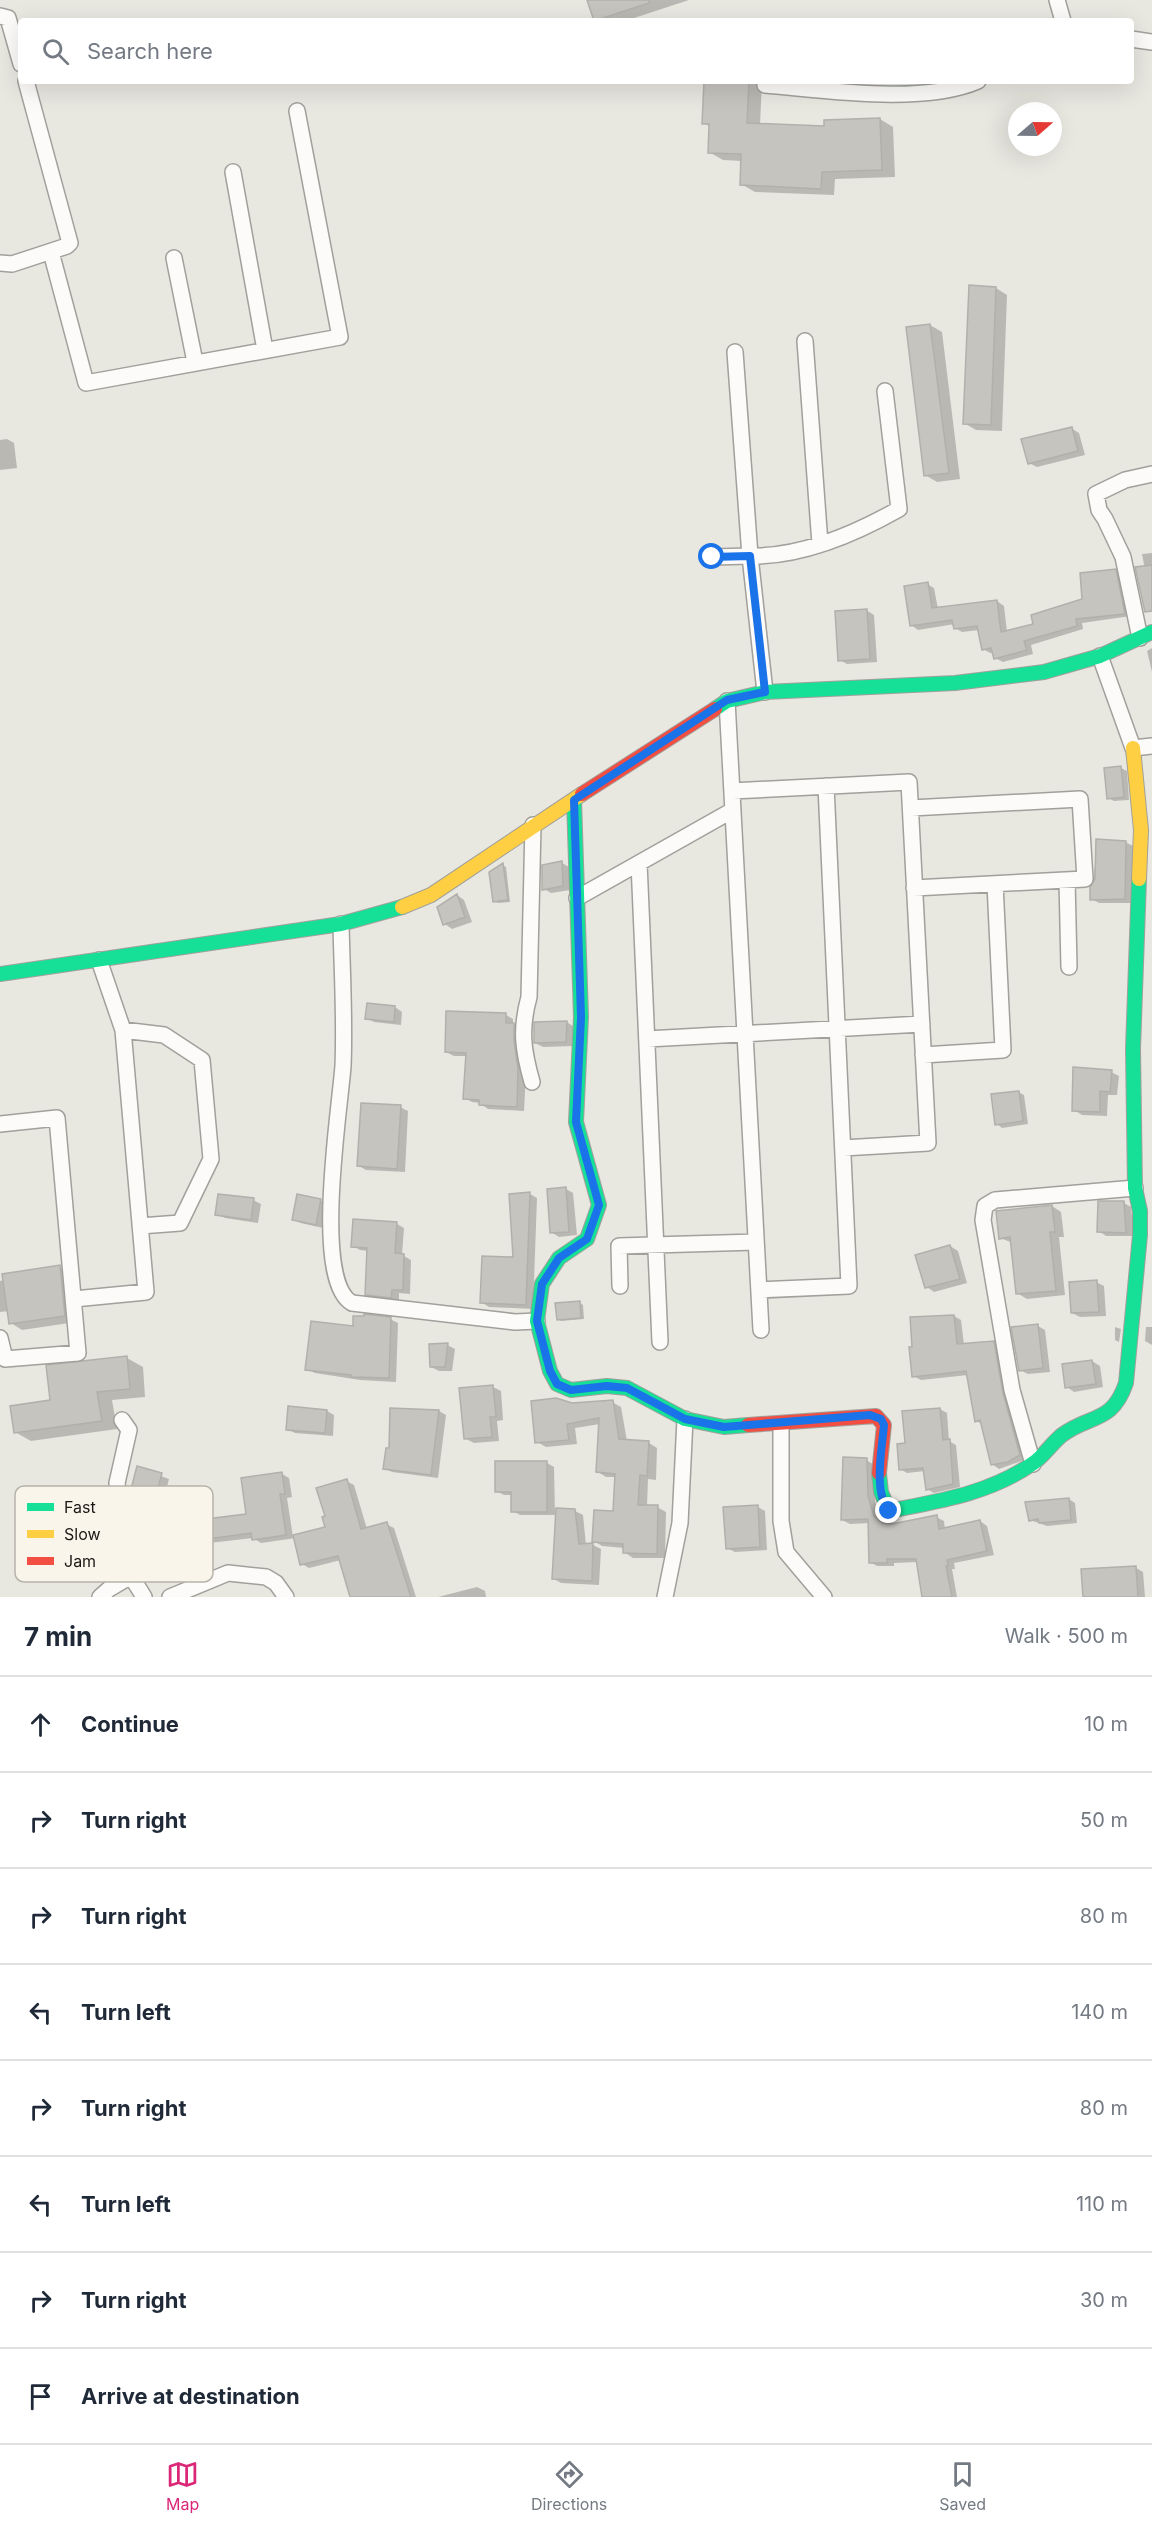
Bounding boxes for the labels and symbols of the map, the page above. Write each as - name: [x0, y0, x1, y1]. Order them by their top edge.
- north arrow: [1008, 102, 1062, 156]
- route start: [698, 543, 724, 569]
- legend: [15, 1486, 213, 1582]
- text: Fast: [64, 1497, 96, 1517]
- route end: [875, 1497, 901, 1523]
- text: Slow: [64, 1524, 101, 1544]
- text: Jam: [64, 1551, 96, 1571]

